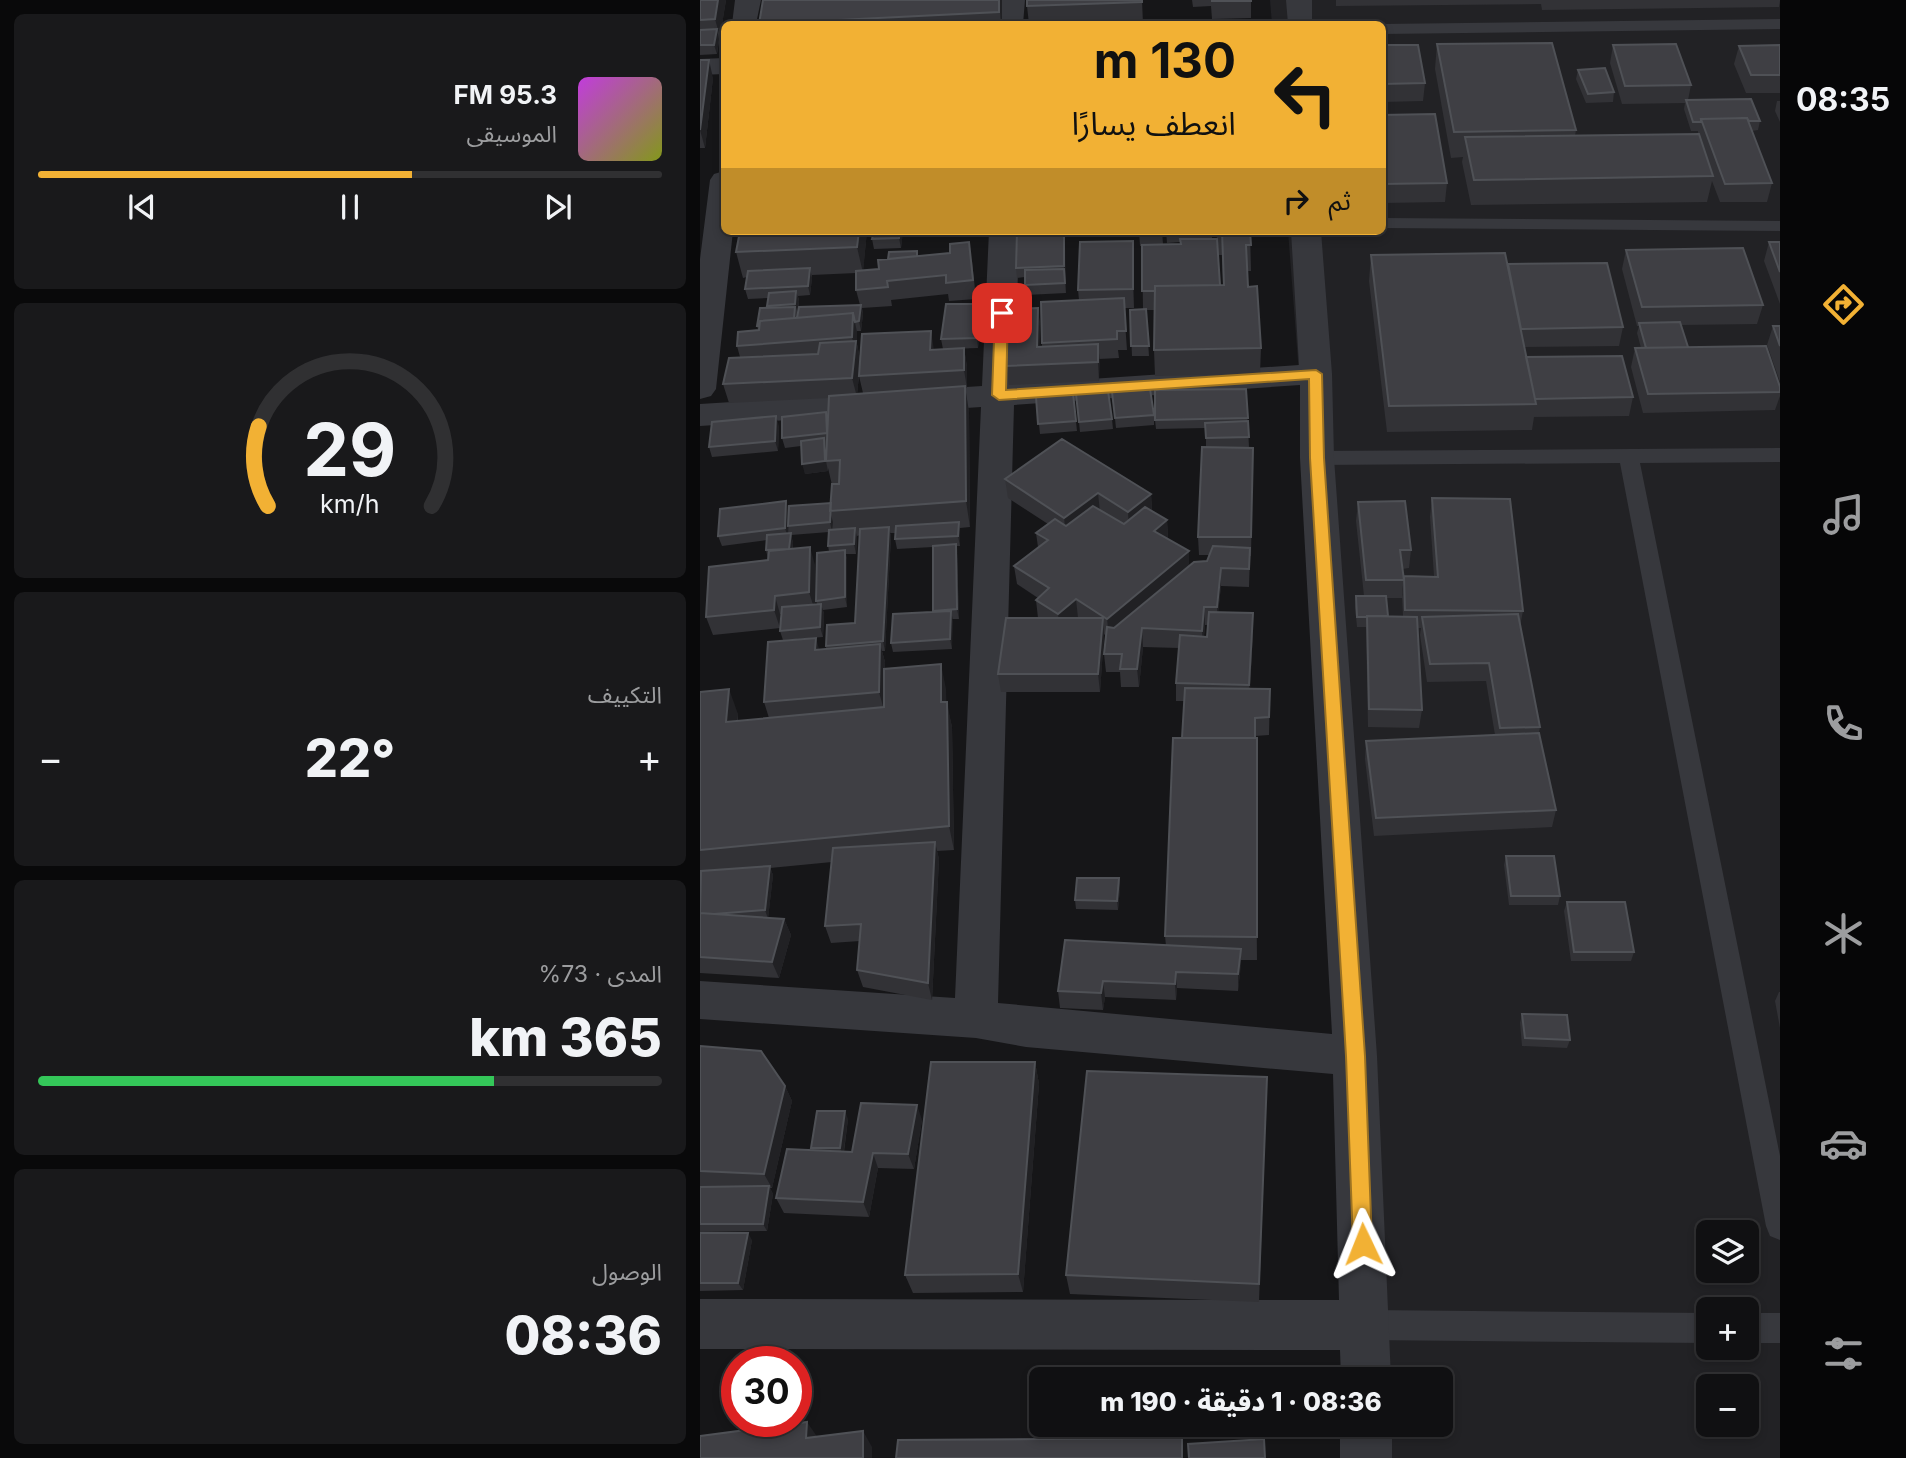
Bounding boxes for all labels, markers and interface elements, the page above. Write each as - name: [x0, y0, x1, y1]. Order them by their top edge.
- text: 130 m: [1094, 31, 1236, 90]
- icon: left: [1260, 49, 1351, 140]
- text: 95.3 FM: [454, 79, 557, 110]
- text: 08:35: [1796, 80, 1890, 119]
- text: انعطف يسارًا: [1072, 104, 1236, 143]
- text: الموسيقى: [466, 120, 557, 148]
- icon: right: [1277, 182, 1315, 220]
- text: ثم: [1329, 185, 1351, 216]
- icon: previous: [123, 188, 161, 226]
- icon: pause: [331, 188, 369, 226]
- icon: next: [539, 188, 577, 226]
- icon: directions: [1819, 280, 1868, 329]
- pin: [972, 283, 1032, 343]
- icon: arrive: [983, 294, 1021, 332]
- text: 29: [303, 406, 397, 495]
- text: km/h: [320, 489, 380, 519]
- icon: music: [1819, 490, 1868, 539]
- text: التكييف: [588, 681, 662, 709]
- icon: phone: [1819, 699, 1868, 748]
- text: 22°: [305, 727, 395, 790]
- text: −: [38, 735, 63, 781]
- text: +: [637, 735, 662, 781]
- icon: climate: [1819, 909, 1868, 958]
- text: المدى · 73%: [539, 960, 662, 988]
- text: 365 km: [469, 1006, 662, 1069]
- icon: car: [1819, 1119, 1868, 1168]
- position arrow: [1326, 1207, 1400, 1281]
- map controls: [1696, 1220, 1759, 1437]
- button: layers: [1696, 1220, 1759, 1283]
- text: الوصول: [592, 1258, 662, 1286]
- button: +: [1696, 1297, 1759, 1360]
- text: 08:36: [505, 1304, 662, 1367]
- icon: filters: [1819, 1329, 1868, 1378]
- speed limit sign: 30: [721, 1346, 812, 1437]
- button: −: [1696, 1374, 1759, 1437]
- text: 08:36 · 1 دقيقة · 190 m: [1100, 1386, 1382, 1417]

